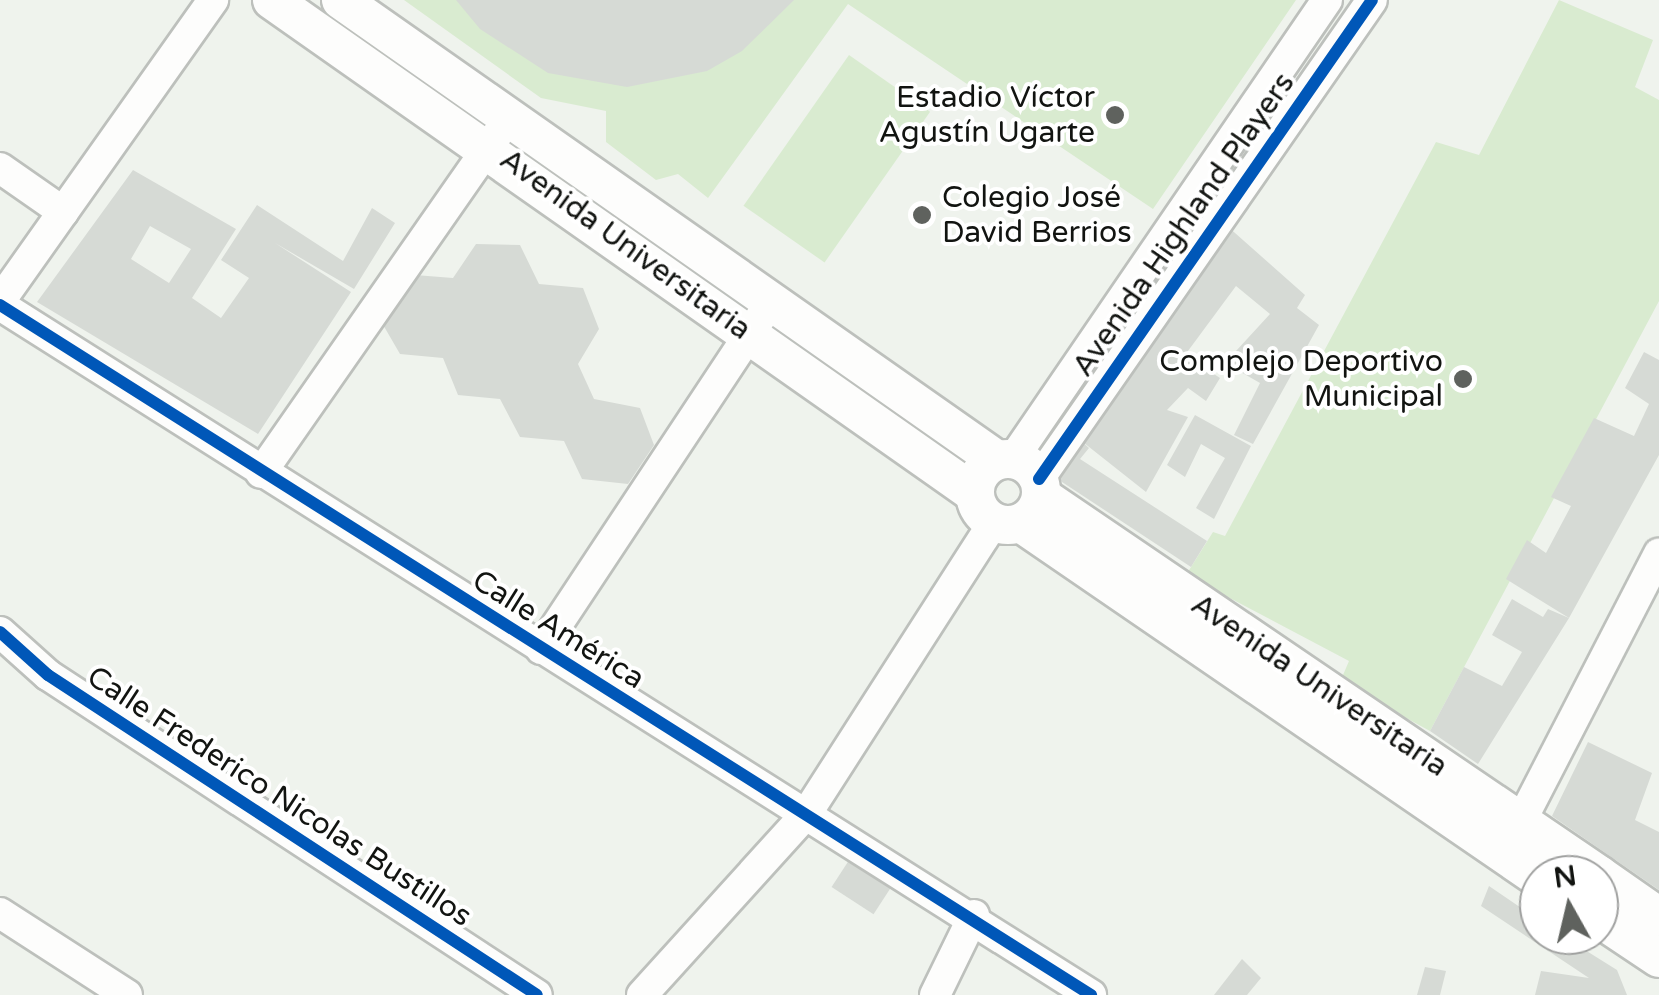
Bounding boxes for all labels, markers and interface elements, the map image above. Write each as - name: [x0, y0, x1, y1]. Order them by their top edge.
- street label: Avenida Highland Players: [1065, 66, 1303, 384]
- place label: Estadio Víctor Agustín Ugarte: [879, 80, 1095, 150]
- marker: Estadio Víctor Agustín Ugarte: [1104, 104, 1126, 126]
- street label: Avenida Universitaria: [492, 142, 758, 348]
- place label: Colegio José David Berrios: [942, 180, 1132, 250]
- marker: Colegio José David Berrios: [911, 204, 933, 226]
- place label: Complejo Deportivo Municipal: [1159, 344, 1443, 414]
- marker: Complejo Deportivo Municipal: [1452, 368, 1474, 390]
- street label: Calle América: [465, 563, 651, 697]
- street label: Avenida Universitaria: [1184, 587, 1454, 785]
- street label: Calle Frederico Nicolas Bustillos: [80, 659, 478, 935]
- north arrow: [1519, 855, 1619, 955]
- text: N: [1552, 859, 1579, 896]

